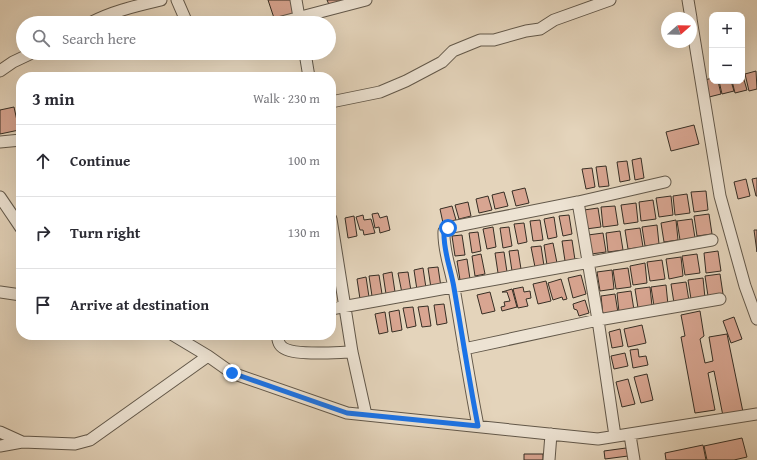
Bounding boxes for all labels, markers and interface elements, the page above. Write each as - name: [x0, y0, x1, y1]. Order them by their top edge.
- north arrow: [661, 12, 697, 48]
- map controls: [709, 12, 745, 84]
- button: +: [709, 12, 745, 48]
- search box: [16, 16, 336, 60]
- icon: search: [30, 27, 52, 49]
- text: Search here: [62, 28, 136, 49]
- button: −: [709, 48, 745, 84]
- text: 3 min: [32, 86, 74, 111]
- text: Walk · 230 m: [253, 89, 320, 108]
- icon: ahead: [32, 150, 54, 172]
- text: Continue: [70, 150, 131, 171]
- text: 100 m: [288, 151, 320, 170]
- route start: [439, 219, 457, 237]
- icon: right: [32, 222, 54, 244]
- text: Turn right: [70, 222, 141, 243]
- text: 130 m: [288, 223, 320, 242]
- icon: arrive: [32, 294, 54, 316]
- text: Arrive at destination: [70, 294, 209, 315]
- route end: [223, 364, 241, 382]

